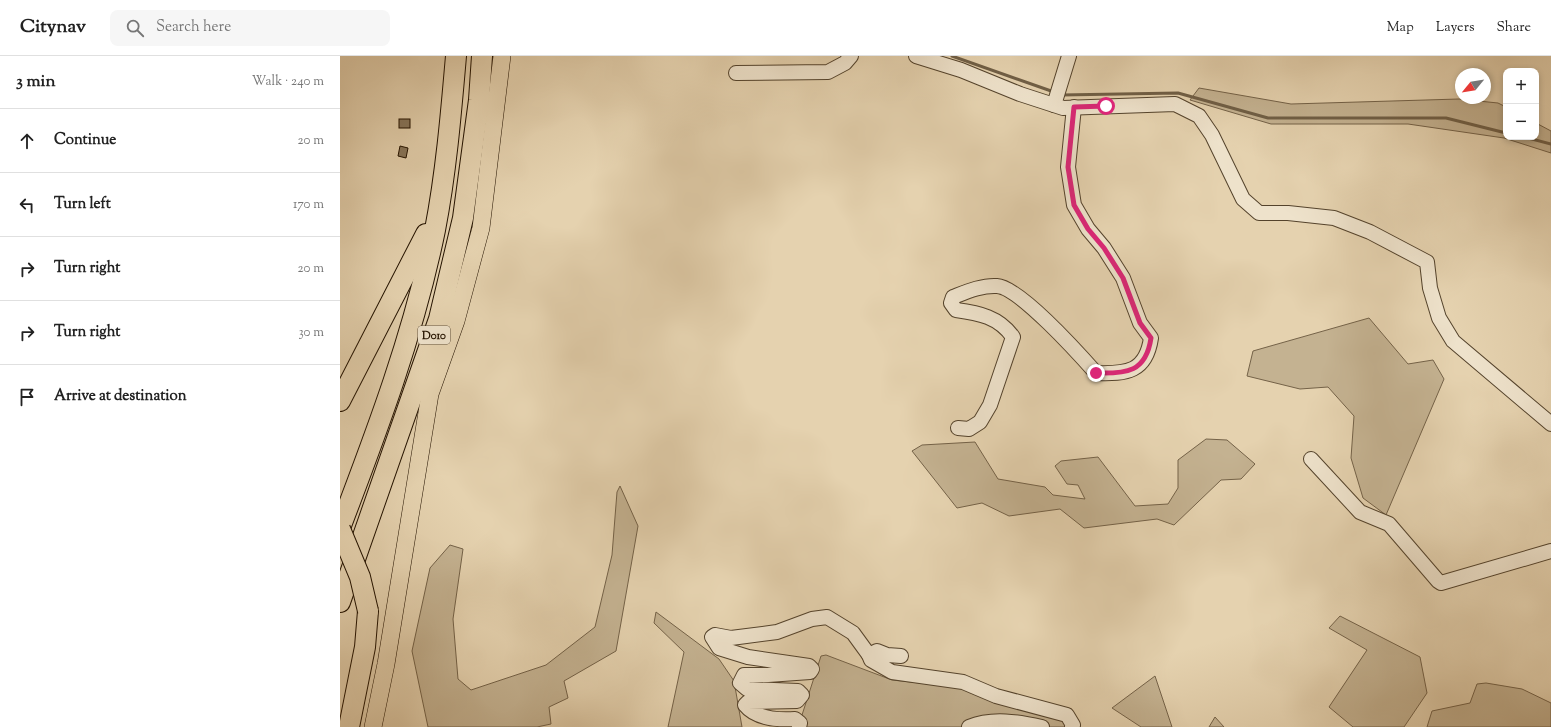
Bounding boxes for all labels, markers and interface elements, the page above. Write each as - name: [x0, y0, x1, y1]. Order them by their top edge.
- search box: [110, 10, 390, 46]
- text: Citynav: [20, 14, 86, 41]
- icon: search: [124, 17, 146, 39]
- text: Search here: [156, 17, 231, 38]
- text: Map: [1387, 18, 1414, 38]
- text: Layers: [1436, 18, 1474, 38]
- text: Share: [1496, 18, 1531, 38]
- north arrow: [1455, 68, 1491, 104]
- map controls: [1503, 68, 1539, 140]
- button: +: [1503, 68, 1539, 104]
- text: 3 min: [16, 70, 55, 94]
- text: Walk · 240 m: [252, 73, 324, 91]
- route start: [1097, 97, 1115, 115]
- button: −: [1503, 104, 1539, 140]
- icon: ahead: [16, 130, 38, 152]
- text: Continue: [54, 130, 116, 151]
- text: 20 m: [298, 132, 324, 150]
- icon: left: [16, 194, 38, 216]
- text: Turn left: [54, 194, 111, 215]
- text: 170 m: [293, 196, 324, 214]
- icon: right: [16, 258, 38, 280]
- text: Turn right: [54, 258, 120, 279]
- text: 20 m: [298, 260, 324, 278]
- icon: right: [16, 322, 38, 344]
- text: Turn right: [54, 322, 120, 343]
- text: 30 m: [298, 324, 324, 342]
- road number: D010: [418, 326, 450, 344]
- route end: [1087, 364, 1105, 382]
- icon: arrive: [16, 386, 38, 408]
- text: Arrive at destination: [54, 386, 187, 407]

